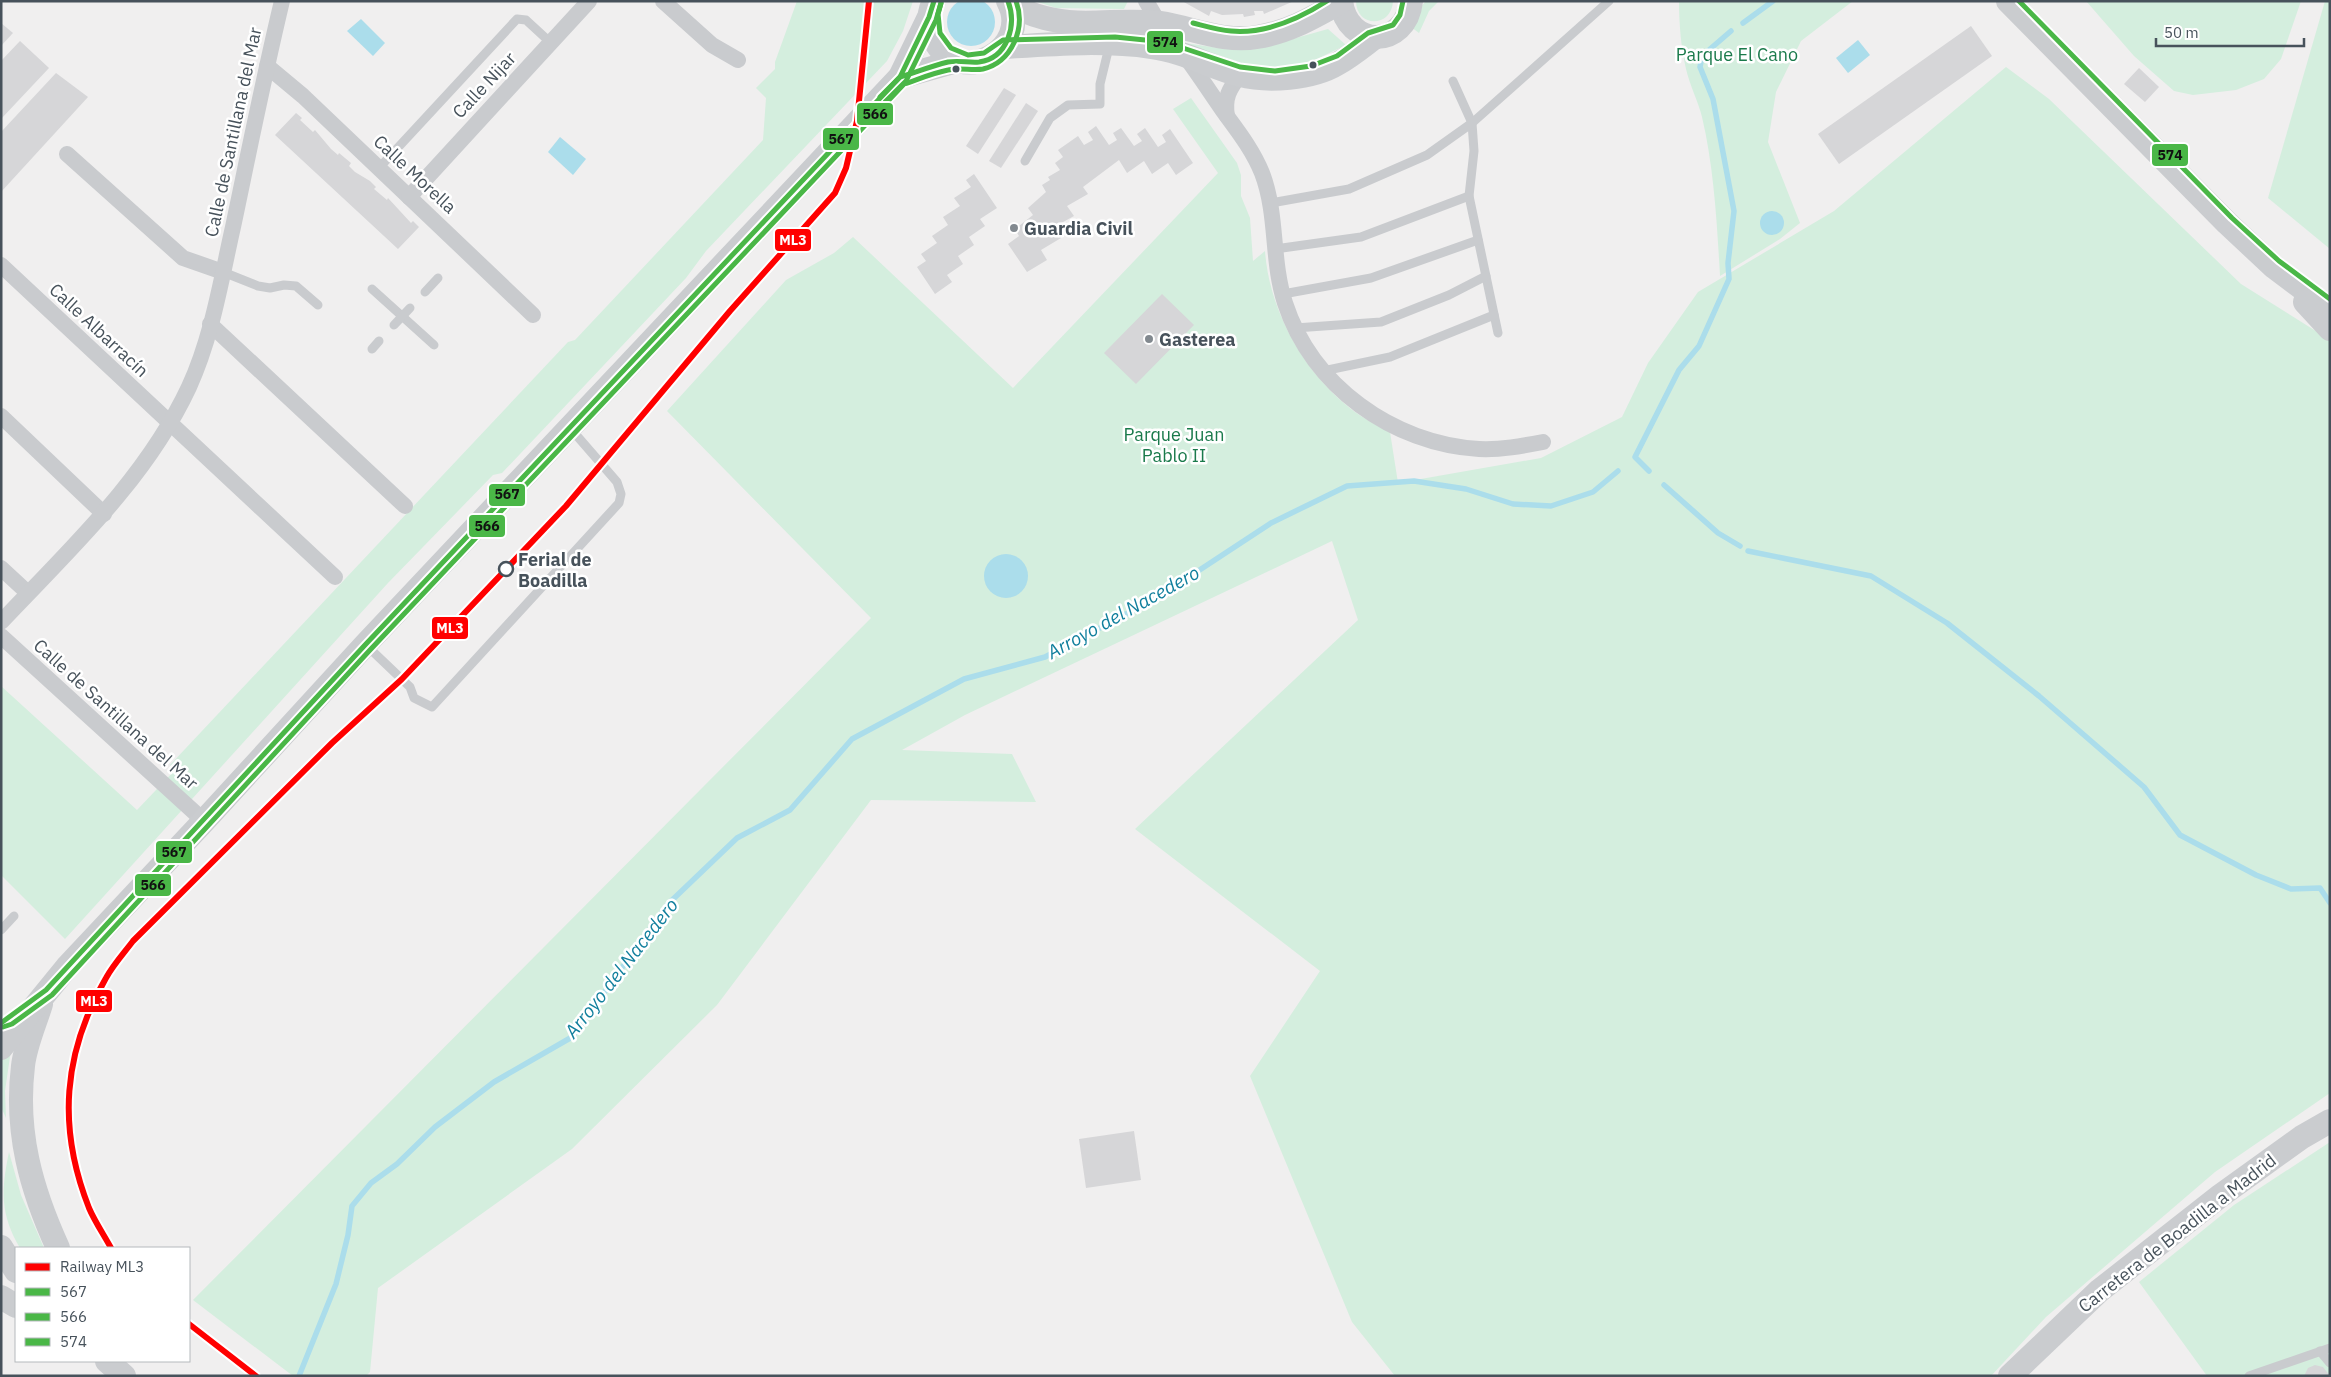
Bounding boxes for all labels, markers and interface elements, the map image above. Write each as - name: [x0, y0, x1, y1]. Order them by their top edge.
- scale bar: [2156, 15, 2304, 47]
- text: 50 m: [2164, 23, 2199, 42]
- street label: Calle de Santillana del Mar: [200, 25, 267, 239]
- line badge: 574: [1146, 30, 1184, 54]
- text: 574: [1152, 33, 1178, 51]
- park label: Parque El Cano: [1676, 43, 1798, 66]
- street label: Calle Nijar: [447, 47, 521, 123]
- unlabelled marker: [1308, 60, 1318, 70]
- unlabelled marker: [951, 64, 961, 74]
- line badge: 566: [856, 102, 894, 126]
- text: 566: [862, 105, 888, 123]
- line badge: 567: [822, 127, 860, 151]
- street label: Calle Morella: [369, 130, 462, 218]
- text: 567: [828, 130, 854, 148]
- line badge: 574: [2151, 143, 2189, 167]
- text: 574: [2157, 146, 2183, 164]
- place label: Guardia Civil: [1024, 217, 1133, 240]
- marker: Guardia Civil: [1008, 222, 1020, 234]
- line badge: ML3: [774, 228, 812, 252]
- text: ML3: [779, 231, 807, 249]
- street label: Calle Albarracín: [44, 278, 154, 382]
- place label: Gasterea: [1159, 328, 1236, 351]
- marker: Gasterea: [1143, 333, 1155, 345]
- park label: Parque Juan Pablo II: [1124, 423, 1224, 467]
- line badge: 567: [488, 483, 526, 507]
- text: 567: [494, 485, 520, 503]
- line badge: 566: [468, 514, 506, 538]
- text: 566: [474, 517, 500, 535]
- place label: Ferial de Boadilla: [518, 548, 592, 592]
- water label: Arroyo del Nacedero: [1042, 560, 1204, 664]
- marker: Ferial de Boadilla: [498, 561, 514, 577]
- line badge: ML3: [431, 616, 469, 640]
- text: ML3: [436, 619, 464, 637]
- street label: Calle de Santillana del Mar: [29, 634, 203, 794]
- line badge: 567: [155, 840, 193, 864]
- text: 567: [161, 843, 187, 861]
- line badge: 566: [134, 873, 172, 897]
- text: 566: [140, 876, 166, 894]
- water label: Arroyo del Nacedero: [558, 893, 683, 1043]
- line badge: ML3: [75, 989, 113, 1013]
- text: ML3: [80, 992, 108, 1010]
- street label: Carretera de Boadilla a Madrid: [2073, 1149, 2281, 1317]
- legend: [15, 1247, 190, 1362]
- text: Railway ML3: [60, 1257, 144, 1276]
- text: 567: [60, 1282, 87, 1301]
- text: 566: [60, 1307, 87, 1326]
- text: 574: [60, 1332, 87, 1351]

